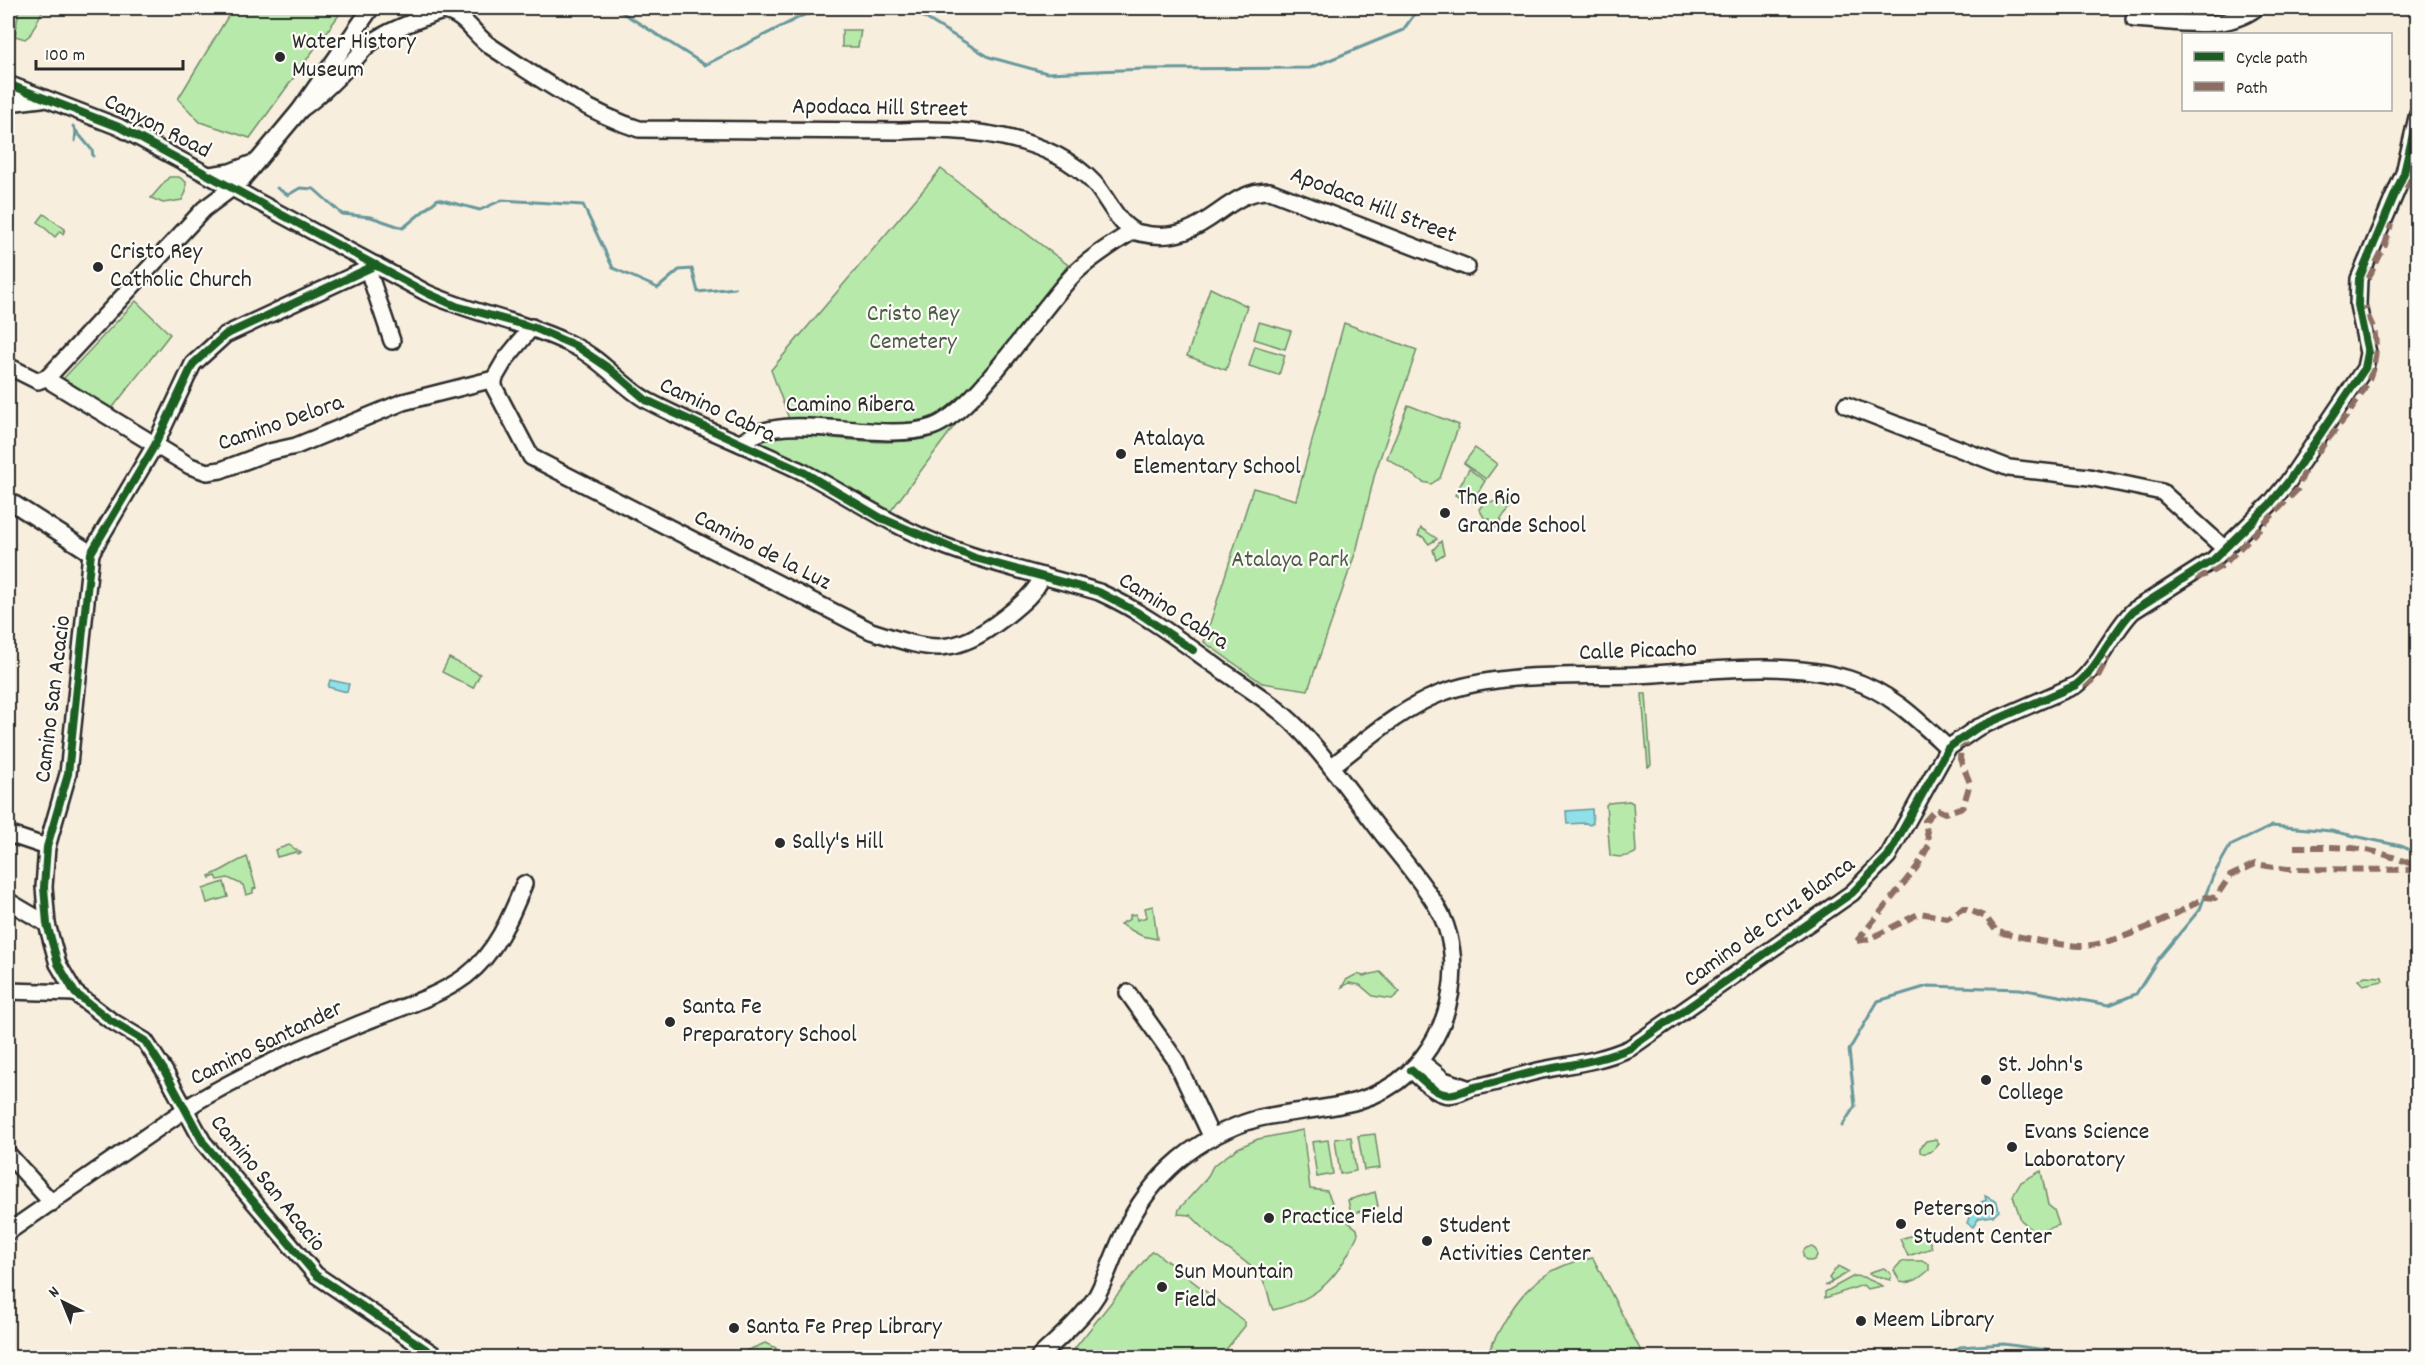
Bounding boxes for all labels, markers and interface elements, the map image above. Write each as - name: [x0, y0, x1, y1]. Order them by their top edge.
- place label: Water History Museum: [292, 26, 417, 88]
- scale bar: [36, 33, 183, 71]
- legend: [2182, 33, 2392, 111]
- text: 100 m: [45, 44, 85, 69]
- text: Cycle path: [2236, 47, 2307, 72]
- marker: Water History Museum: [273, 50, 287, 64]
- text: Path: [2236, 77, 2268, 102]
- street label: Canyon Road: [98, 86, 216, 168]
- street label: Apodaca Hill Street: [792, 90, 968, 128]
- street label: Apodaca Hill Street: [1285, 159, 1461, 253]
- place label: Cristo Rey Catholic Church: [110, 236, 252, 298]
- marker: Cristo Rey Catholic Church: [91, 260, 105, 274]
- park label: Cristo Rey Cemetery: [867, 298, 960, 360]
- street label: Camino Cabra: [653, 369, 781, 453]
- street label: Camino Delora: [214, 386, 349, 461]
- street label: Camino Ribera: [786, 389, 915, 423]
- place label: Atalaya Elementary School: [1133, 423, 1301, 485]
- marker: Atalaya Elementary School: [1114, 447, 1128, 461]
- place label: The Rio Grande School: [1457, 482, 1586, 544]
- street label: Camino de la Luz: [687, 502, 837, 600]
- marker: The Rio Grande School: [1438, 506, 1452, 520]
- park label: Atalaya Park: [1231, 544, 1349, 578]
- street label: Camino Cabra: [1111, 564, 1236, 660]
- street label: Camino San Acacio: [27, 613, 81, 785]
- street label: Calle Picacho: [1578, 633, 1698, 671]
- place label: Sally's Hill: [792, 826, 884, 860]
- marker: Sally's Hill: [773, 836, 787, 850]
- street label: Camino de Cruz Blanca: [1677, 849, 1863, 997]
- place label: Santa Fe Preparatory School: [682, 991, 857, 1053]
- street label: Camino Santander: [185, 992, 349, 1096]
- marker: Santa Fe Preparatory School: [663, 1015, 677, 1029]
- place label: St. John's College: [1998, 1049, 2083, 1111]
- marker: St. John's College: [1979, 1073, 1993, 1087]
- street label: Camino San Acacio: [201, 1108, 333, 1260]
- place label: Evans Science Laboratory: [2024, 1116, 2149, 1178]
- marker: Evans Science Laboratory: [2005, 1140, 2019, 1154]
- place label: Peterson Student Center: [1913, 1193, 2052, 1255]
- place label: Practice Field: [1281, 1201, 1403, 1235]
- place label: Student Activities Center: [1439, 1210, 1591, 1272]
- marker: Practice Field: [1262, 1211, 1276, 1225]
- marker: Peterson Student Center: [1894, 1217, 1908, 1231]
- marker: Student Activities Center: [1420, 1234, 1434, 1248]
- place label: Sun Mountain Field: [1174, 1256, 1293, 1318]
- north arrow: [33, 1272, 93, 1332]
- marker: Sun Mountain Field: [1155, 1280, 1169, 1294]
- text: N: [44, 1282, 65, 1304]
- place label: Meem Library: [1873, 1304, 1995, 1338]
- place label: Santa Fe Prep Library: [746, 1311, 943, 1345]
- marker: Meem Library: [1854, 1314, 1868, 1328]
- marker: Santa Fe Prep Library: [727, 1321, 741, 1335]

